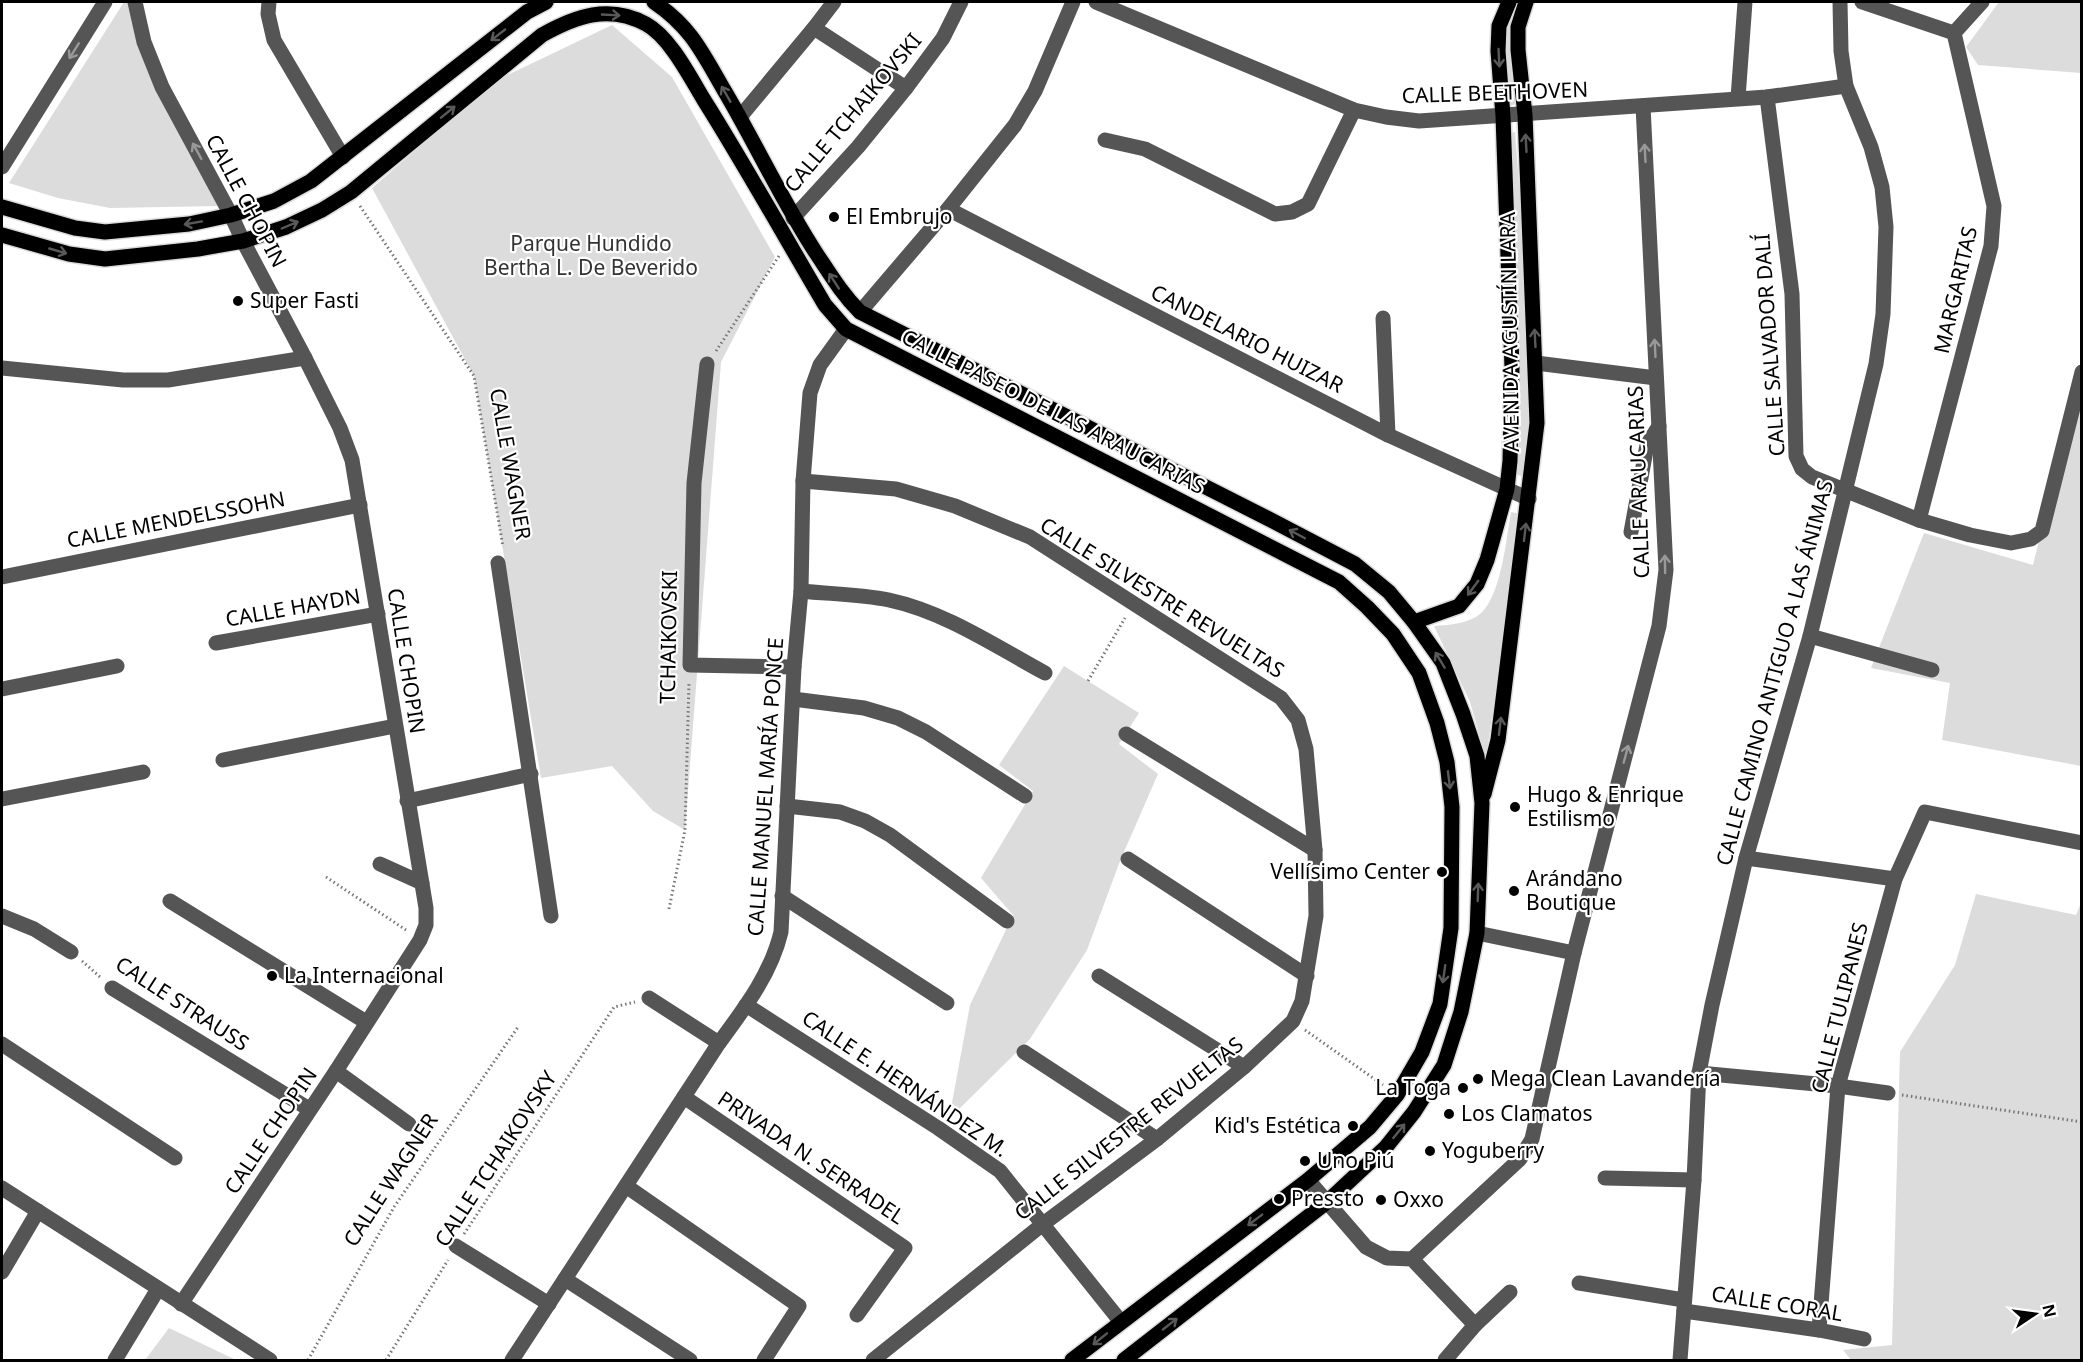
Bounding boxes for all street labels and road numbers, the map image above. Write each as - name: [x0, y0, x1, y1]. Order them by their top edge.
- street label: CALLE TCHAIKOVSKI: [777, 27, 927, 198]
- street label: CALLE BEETHOVEN: [1401, 75, 1589, 109]
- street label: CALLE CHOPIN: [200, 129, 294, 272]
- street label: AVENIDA AGUSTÍN LARA: [1493, 211, 1525, 452]
- street label: MARGARITAS: [1927, 223, 1983, 356]
- street label: CALLE SALVADOR DALÍ: [1747, 233, 1791, 457]
- street label: CANDELARIO HUIZAR: [1146, 277, 1349, 399]
- street label: CALLE PASEO DE LAS ARAUCARIAS: [897, 322, 1210, 500]
- street label: CALLE ARAUCARIAS: [1621, 385, 1655, 579]
- street label: CALLE WAGNER: [484, 386, 538, 542]
- street label: CALLE CAMINO ANTIGUO A LAS ÁNIMAS: [1709, 477, 1839, 869]
- street label: CALLE MENDELSSOHN: [64, 484, 287, 554]
- street label: CALLE SILVESTRE REVUELTAS: [1035, 510, 1290, 684]
- street label: TCHAIKOVSKI: [653, 570, 683, 704]
- street label: CALLE HAYDN: [223, 581, 363, 633]
- street label: CALLE CHOPIN: [382, 586, 432, 736]
- street label: CALLE MANUEL MARÍA PONCE: [741, 637, 789, 937]
- street label: CALLE TULIPANES: [1804, 919, 1874, 1096]
- street label: CALLE STRAUSS: [110, 949, 255, 1057]
- street label: CALLE E. HERNÁNDEZ M.: [797, 1004, 1014, 1163]
- street label: CALLE SILVESTRE REVUELTAS: [1008, 1030, 1248, 1226]
- street label: CALLE CHOPIN: [218, 1062, 323, 1199]
- street label: CALLE TCHAIKOVSKY: [428, 1065, 563, 1252]
- street label: PRIVADA N. SERRADEL: [713, 1084, 910, 1230]
- street label: CALLE WAGNER: [337, 1107, 444, 1251]
- street label: CALLE CORAL: [1709, 1279, 1845, 1327]

